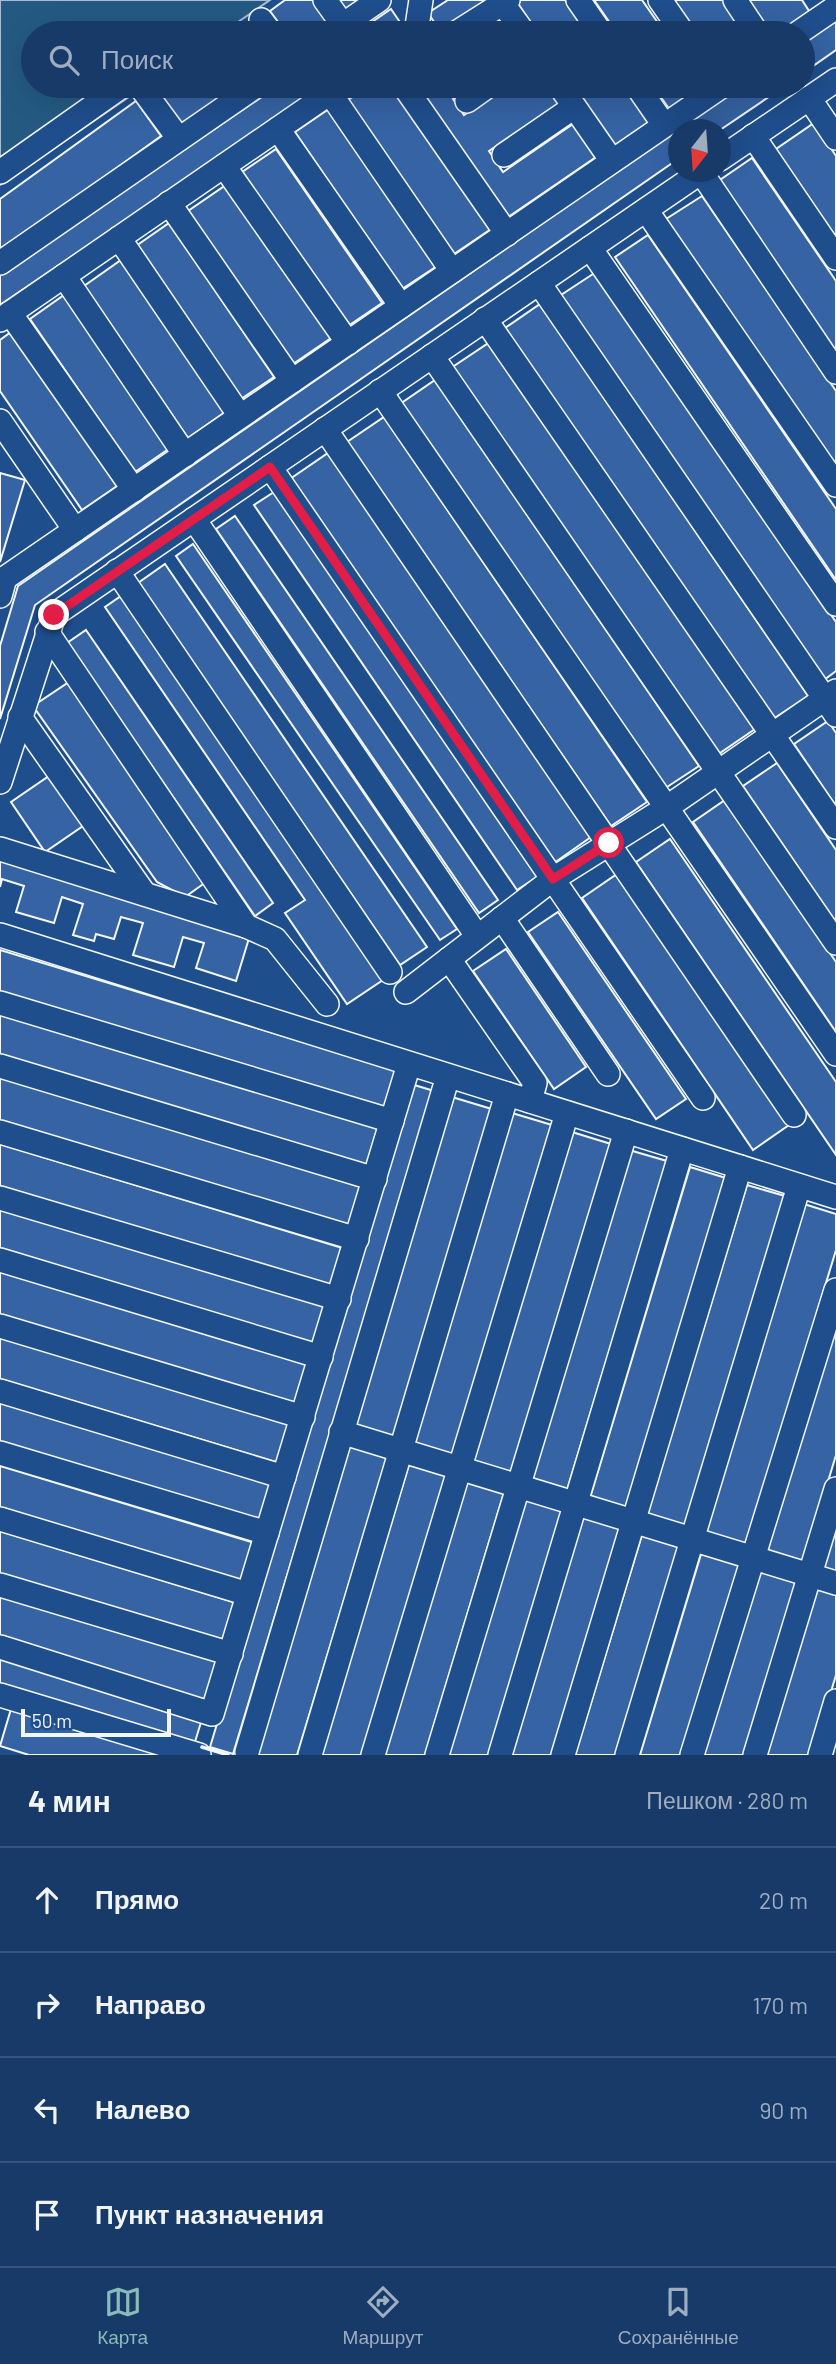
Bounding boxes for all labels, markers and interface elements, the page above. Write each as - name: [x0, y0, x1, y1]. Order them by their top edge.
- search box: [21, 21, 815, 98]
- icon: search: [45, 41, 83, 79]
- text: Поиск: [101, 43, 173, 74]
- north arrow: [668, 119, 731, 182]
- route end: [38, 599, 69, 630]
- route start: [593, 827, 624, 858]
- scale bar: [21, 1706, 172, 1738]
- text: 50 m: [32, 1709, 72, 1732]
- text: 4 мин: [28, 1782, 111, 1818]
- text: Пешком · 280 m: [646, 1786, 808, 1814]
- icon: ahead: [28, 1881, 66, 1919]
- text: Прямо: [95, 1883, 179, 1914]
- text: 20 m: [759, 1886, 808, 1914]
- icon: right: [28, 1986, 66, 2024]
- text: Направо: [95, 1988, 206, 2019]
- text: 170 m: [752, 1991, 808, 2019]
- icon: left: [28, 2091, 66, 2129]
- text: Налево: [95, 2093, 190, 2124]
- text: 90 m: [759, 2096, 808, 2124]
- icon: arrive: [28, 2196, 66, 2234]
- text: Пункт назначения: [95, 2198, 324, 2229]
- tab: Карта: [97, 2283, 148, 2349]
- tab: Маршрут: [342, 2283, 423, 2349]
- tab: Сохранённые: [618, 2283, 739, 2349]

